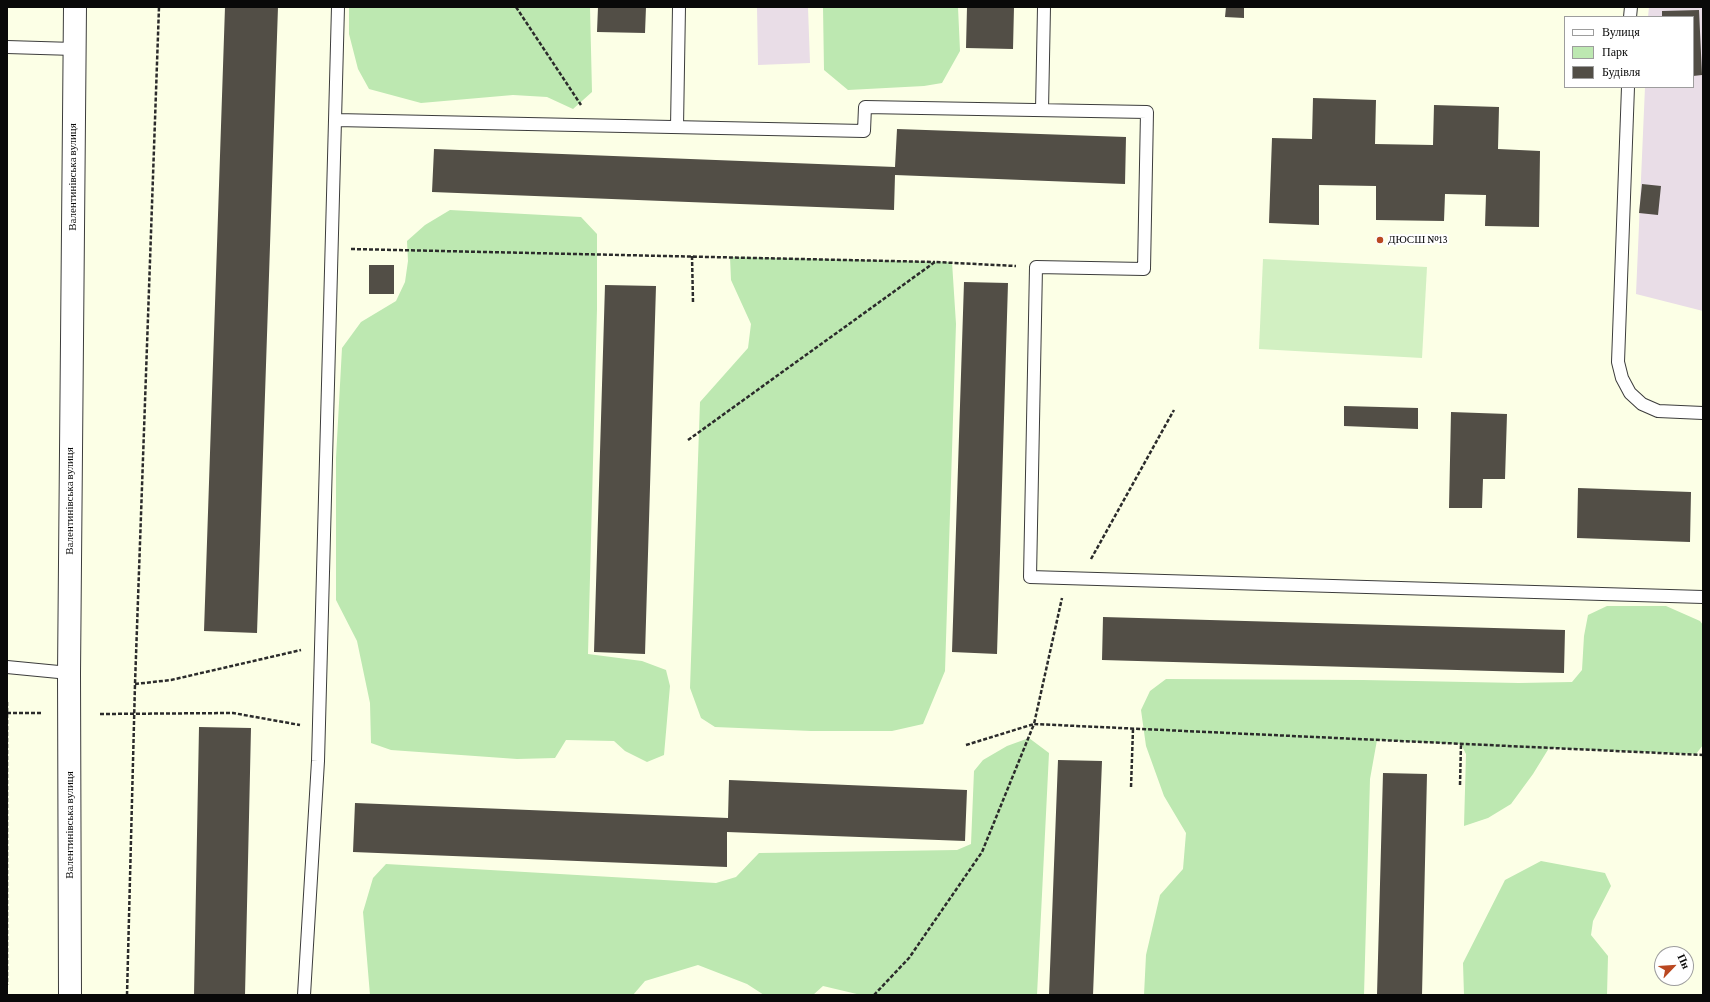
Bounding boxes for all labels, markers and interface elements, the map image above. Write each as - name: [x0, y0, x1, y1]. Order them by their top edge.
- legend: [1564, 16, 1694, 88]
- text: Вулиця: [1602, 25, 1640, 39]
- text: Парк: [1602, 45, 1628, 59]
- text: Будівля: [1602, 65, 1640, 79]
- street label: Валентинівська вулиця: [66, 123, 80, 231]
- place label: ДЮСШ №13: [1388, 233, 1448, 247]
- marker: ДЮСШ №13: [1375, 235, 1385, 245]
- street label: Валентинівська вулиця: [63, 447, 77, 555]
- street label: Валентинівська вулиця: [63, 771, 77, 879]
- north arrow: [1654, 946, 1694, 986]
- text: Пн: [1675, 952, 1693, 971]

